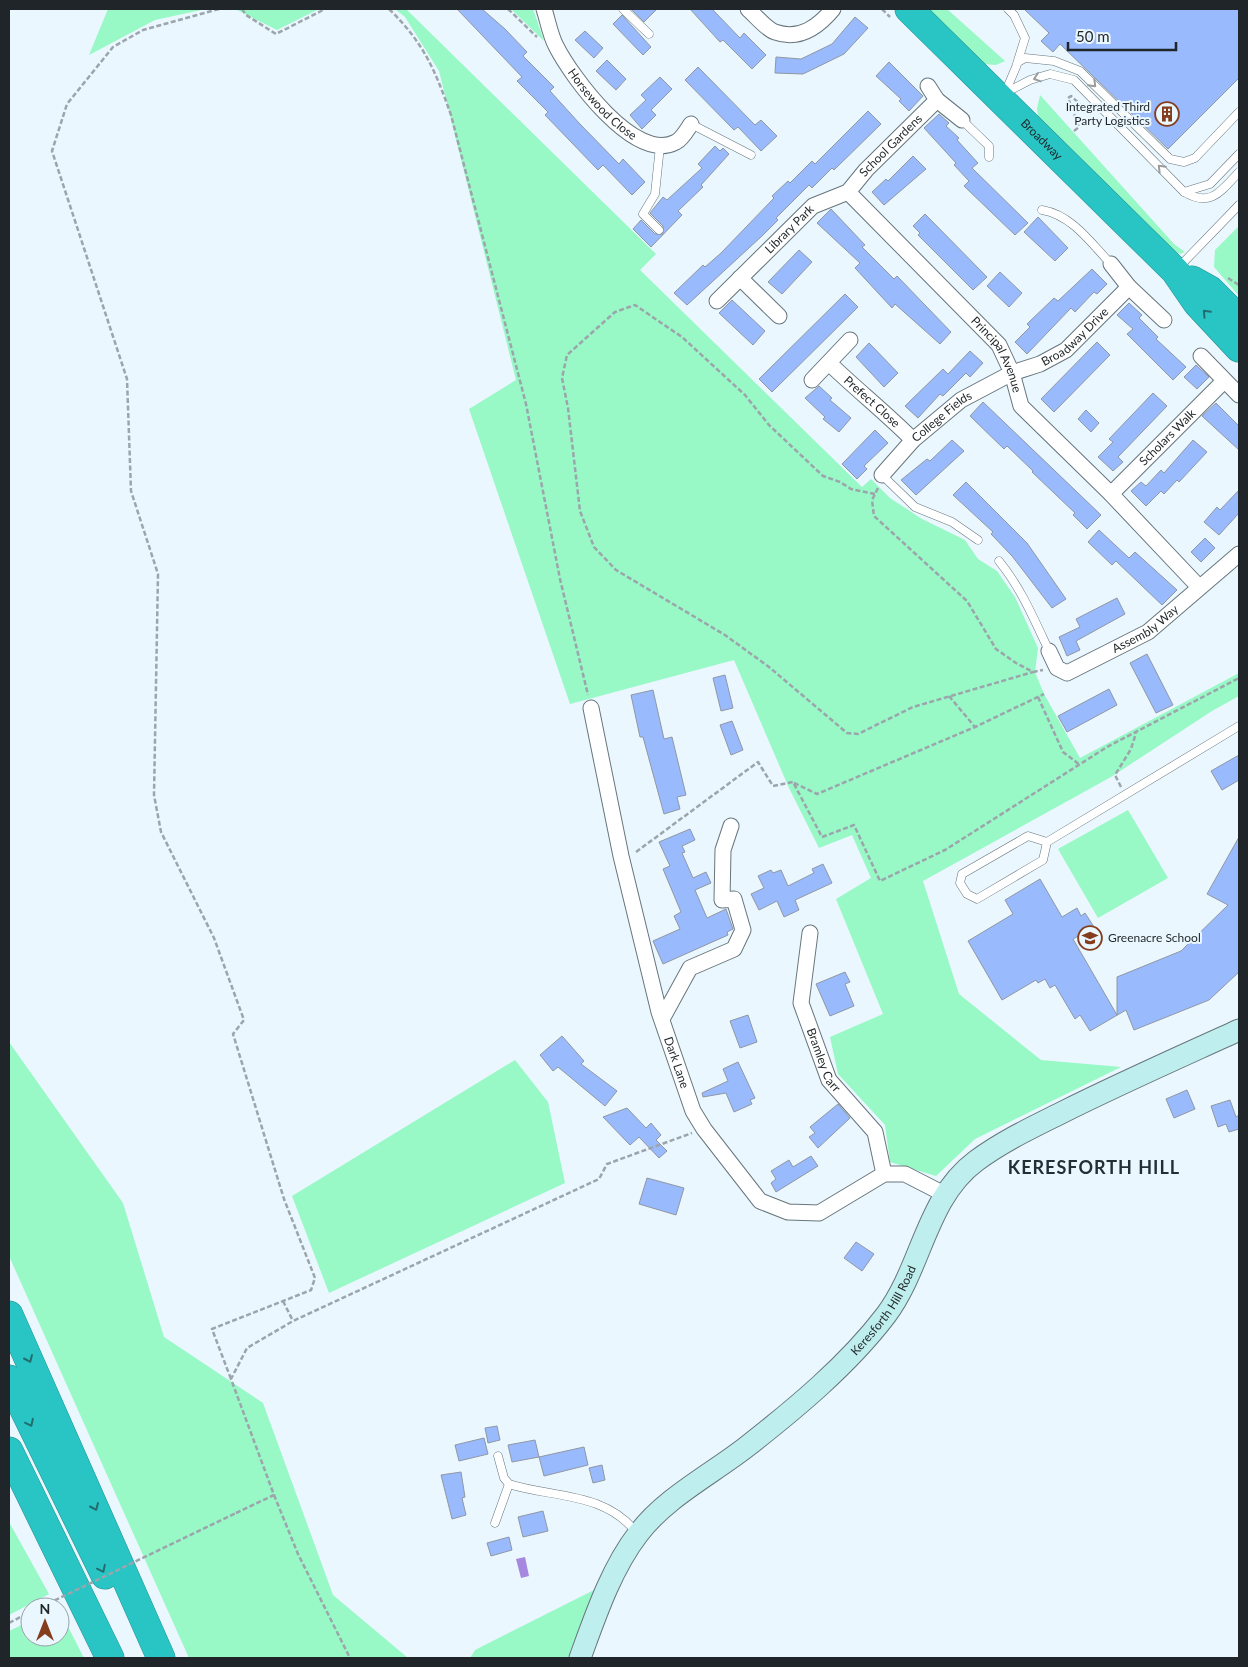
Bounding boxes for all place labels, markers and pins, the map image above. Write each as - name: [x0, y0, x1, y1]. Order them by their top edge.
- place label: Integrated Third Party Logistics: [1066, 99, 1150, 128]
- building icon: Integrated Third Party Logistics: [1154, 101, 1180, 127]
- school or university icon: Greenacre School: [1077, 925, 1103, 951]
- place label: Greenacre School: [1108, 930, 1201, 945]

